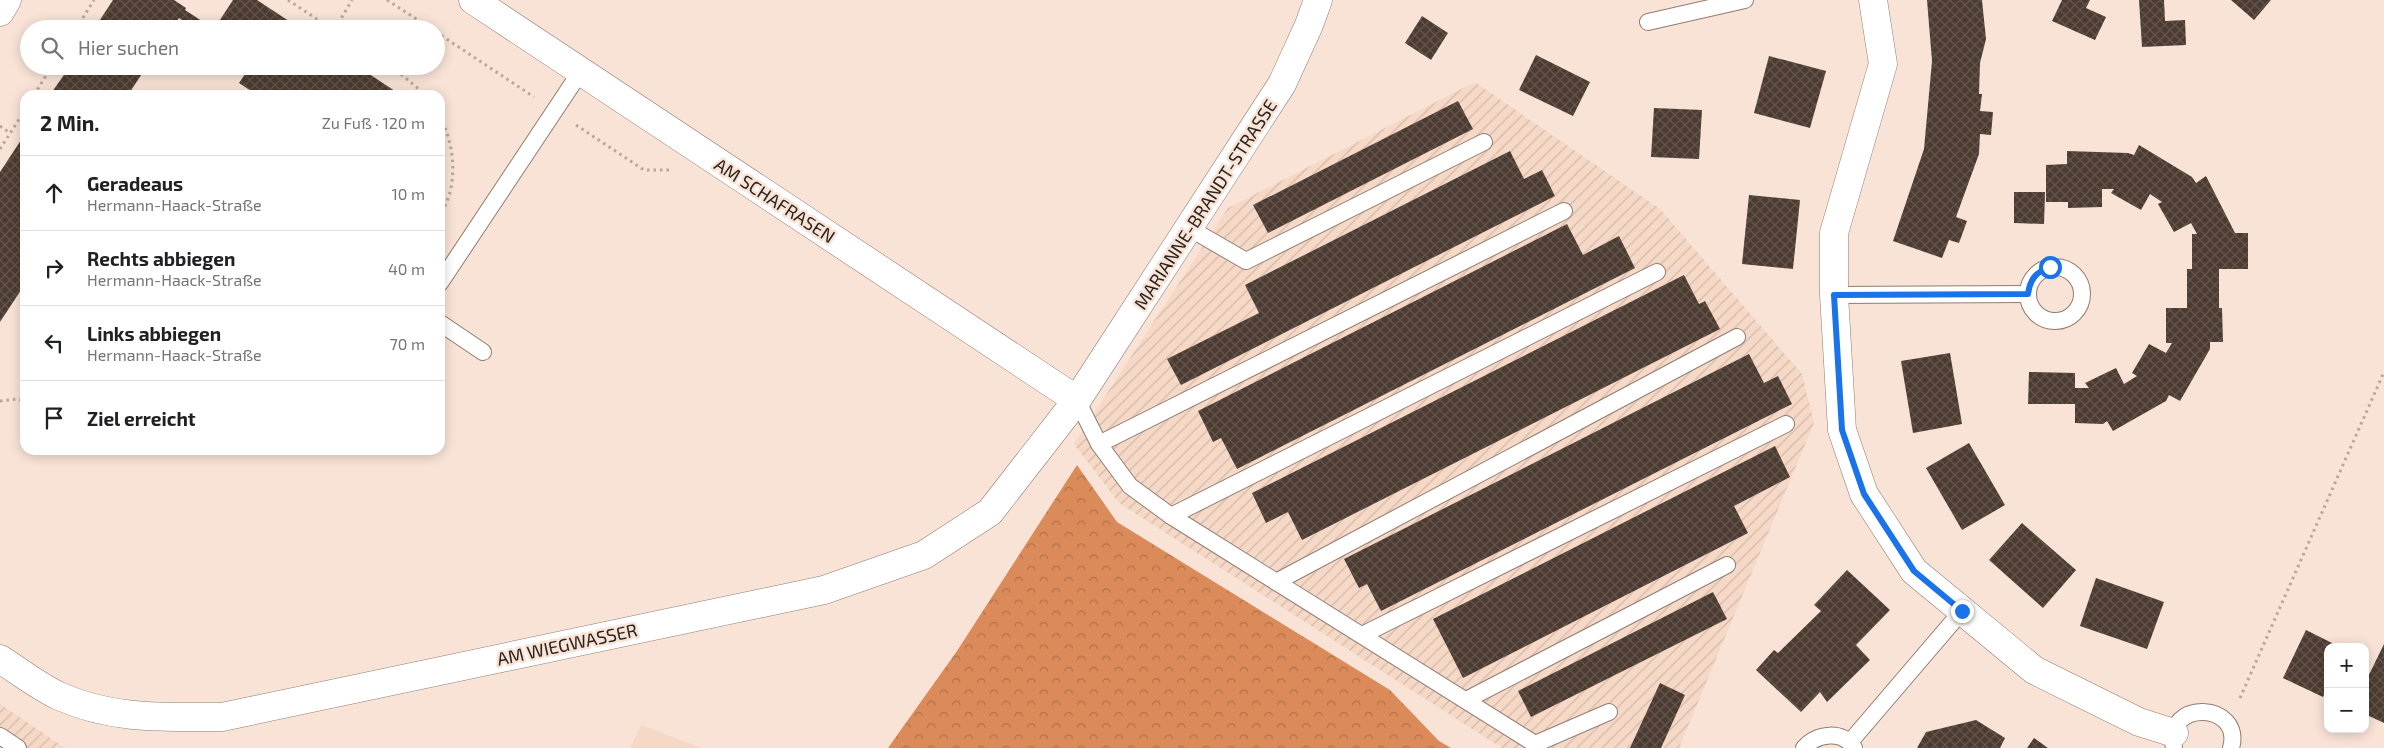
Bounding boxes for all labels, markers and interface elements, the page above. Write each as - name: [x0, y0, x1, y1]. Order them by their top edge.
- search box: [20, 20, 445, 75]
- icon: search: [38, 34, 66, 62]
- text: Hier suchen: [78, 36, 179, 59]
- street label: MARIANNE-BRANDT-STRASSE: [1129, 95, 1281, 313]
- text: 2 Min.: [40, 110, 100, 135]
- text: Zu Fuß · 120 m: [322, 113, 425, 132]
- street label: AM SCHAFRASEN: [711, 153, 839, 247]
- text: Geradeaus: [87, 172, 183, 195]
- icon: ahead: [40, 179, 68, 207]
- text: 10 m: [391, 184, 425, 203]
- text: Hermann-Haack-Straße: [87, 195, 262, 214]
- text: Rechts abbiegen: [87, 247, 235, 270]
- icon: right: [40, 254, 68, 282]
- route start: [2039, 256, 2062, 279]
- text: 40 m: [388, 259, 425, 278]
- text: Hermann-Haack-Straße: [87, 270, 262, 289]
- text: Links abbiegen: [87, 322, 221, 345]
- icon: left: [40, 329, 68, 357]
- text: 70 m: [390, 334, 425, 353]
- text: Hermann-Haack-Straße: [87, 345, 262, 364]
- icon: arrive: [40, 404, 68, 432]
- text: Ziel erreicht: [87, 407, 196, 430]
- route end: [1951, 600, 1974, 623]
- street label: AM WIEGWASSER: [495, 618, 639, 670]
- map controls: [2324, 643, 2369, 733]
- button: +: [2324, 643, 2369, 688]
- button: −: [2324, 688, 2369, 733]

